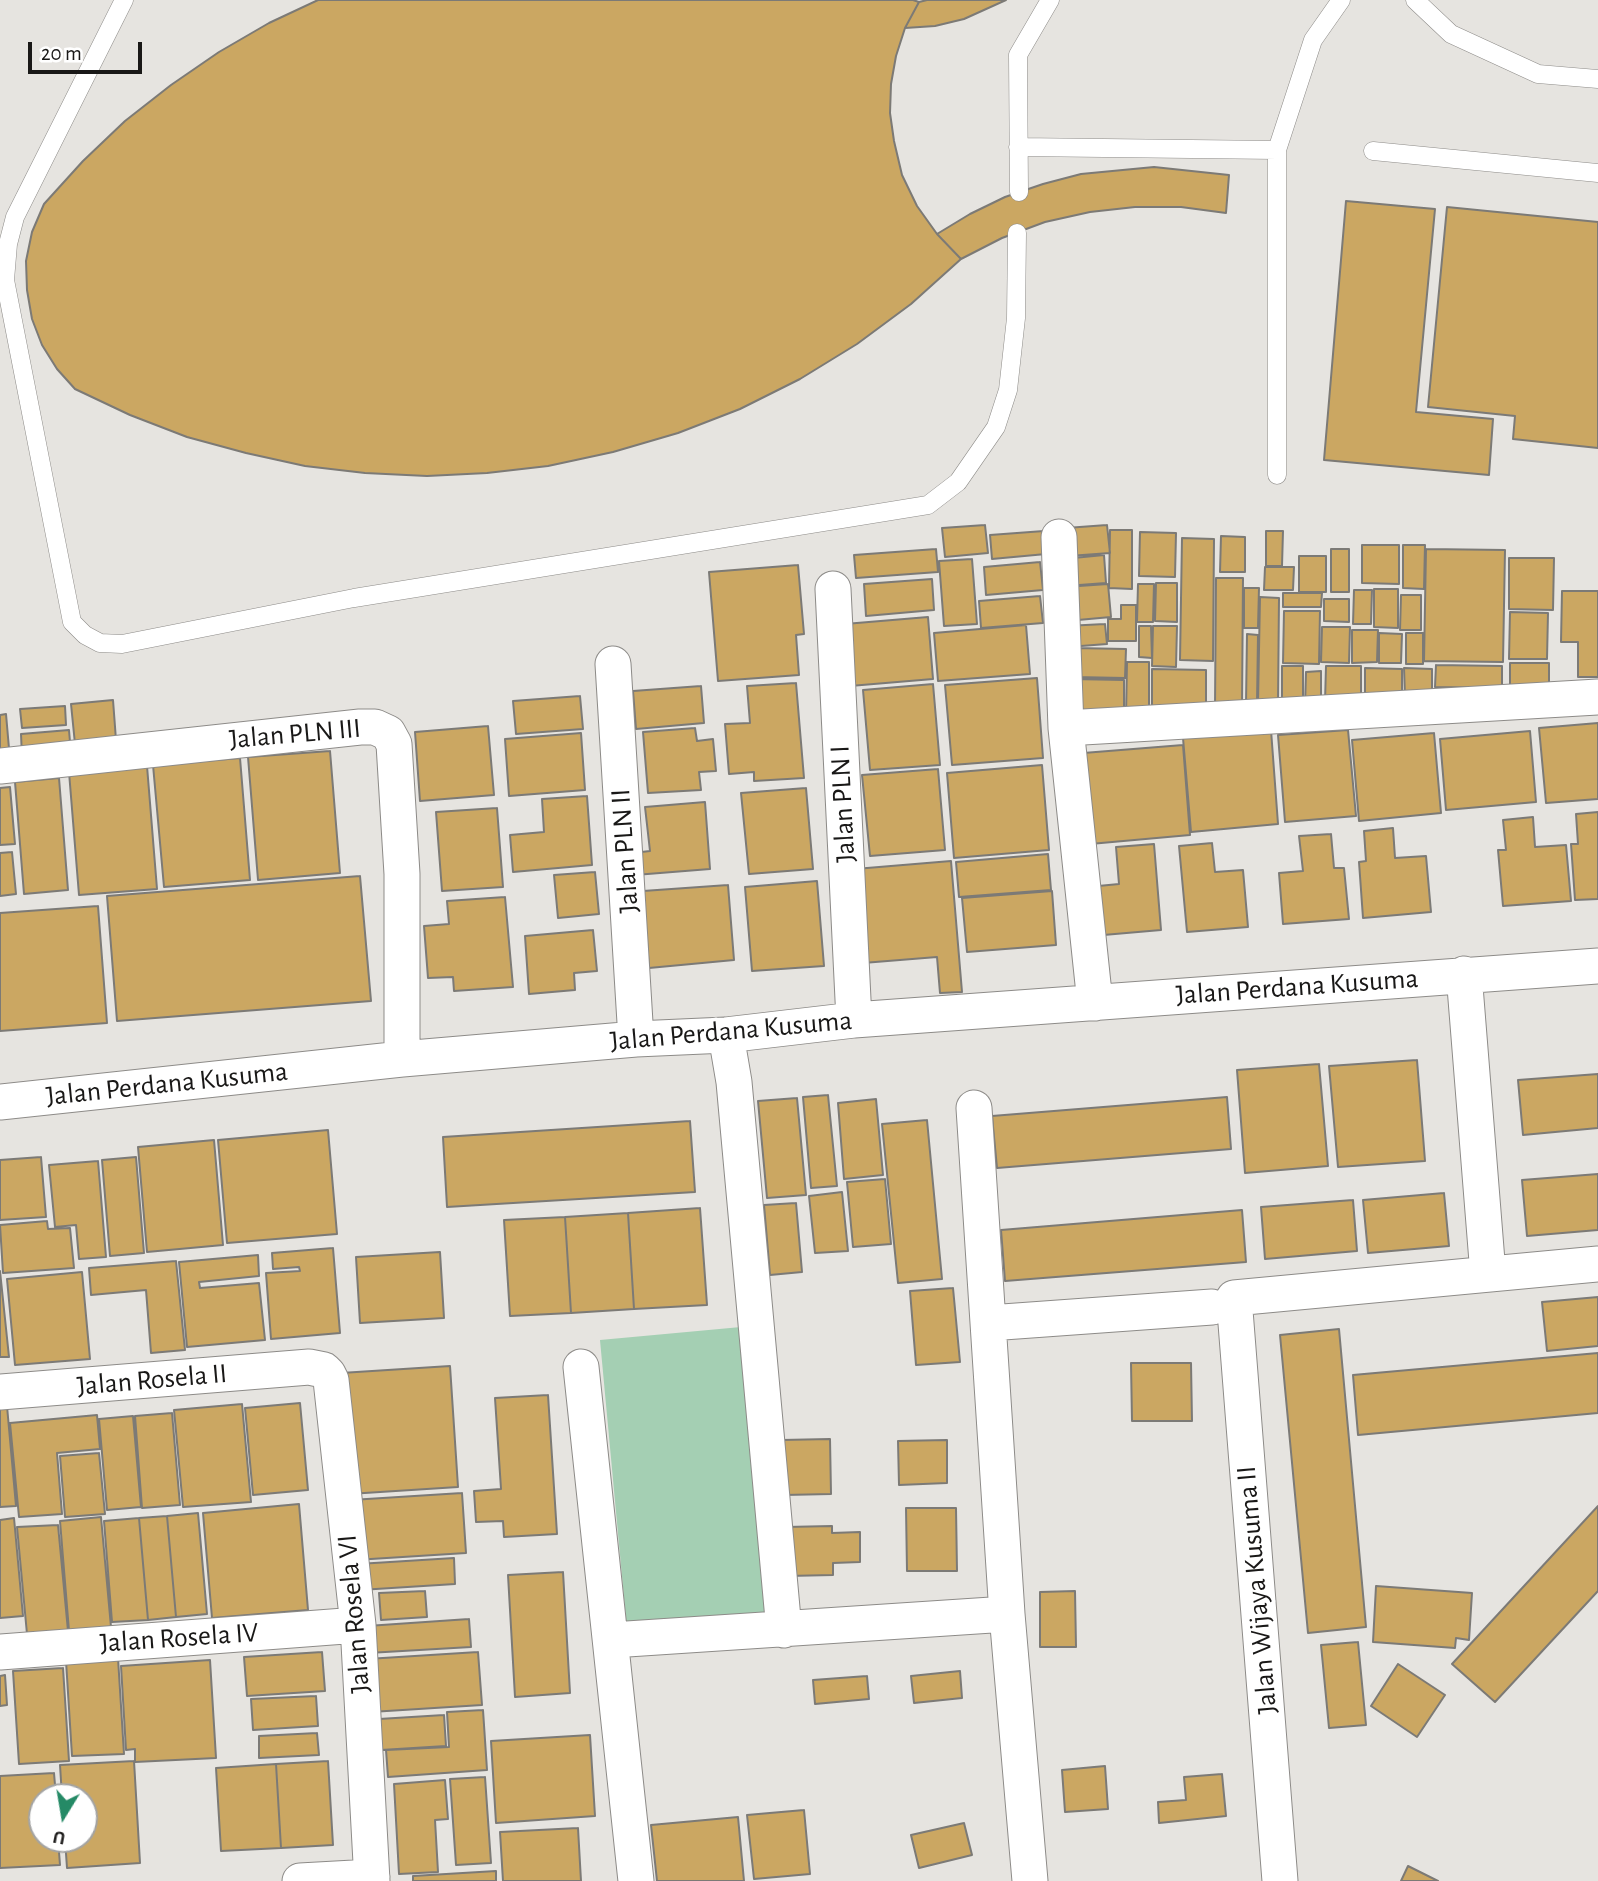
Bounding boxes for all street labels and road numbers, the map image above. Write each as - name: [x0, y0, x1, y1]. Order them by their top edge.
- street label: Jalan PLN III: [228, 712, 362, 756]
- street label: Jalan PLN I: [823, 745, 863, 863]
- street label: Jalan PLN II: [604, 788, 646, 914]
- street label: Jalan Perdana Kusuma: [1175, 962, 1419, 1012]
- street label: Jalan Perdana Kusuma: [608, 1004, 854, 1058]
- street label: Jalan Perdana Kusuma: [44, 1055, 290, 1113]
- street label: Jalan Rosela II: [75, 1357, 229, 1403]
- street label: Jalan Wijaya Kusuma II: [1229, 1465, 1285, 1715]
- street label: Jalan Rosela VI: [330, 1533, 378, 1695]
- street label: Jalan Rosela IV: [99, 1616, 259, 1660]

